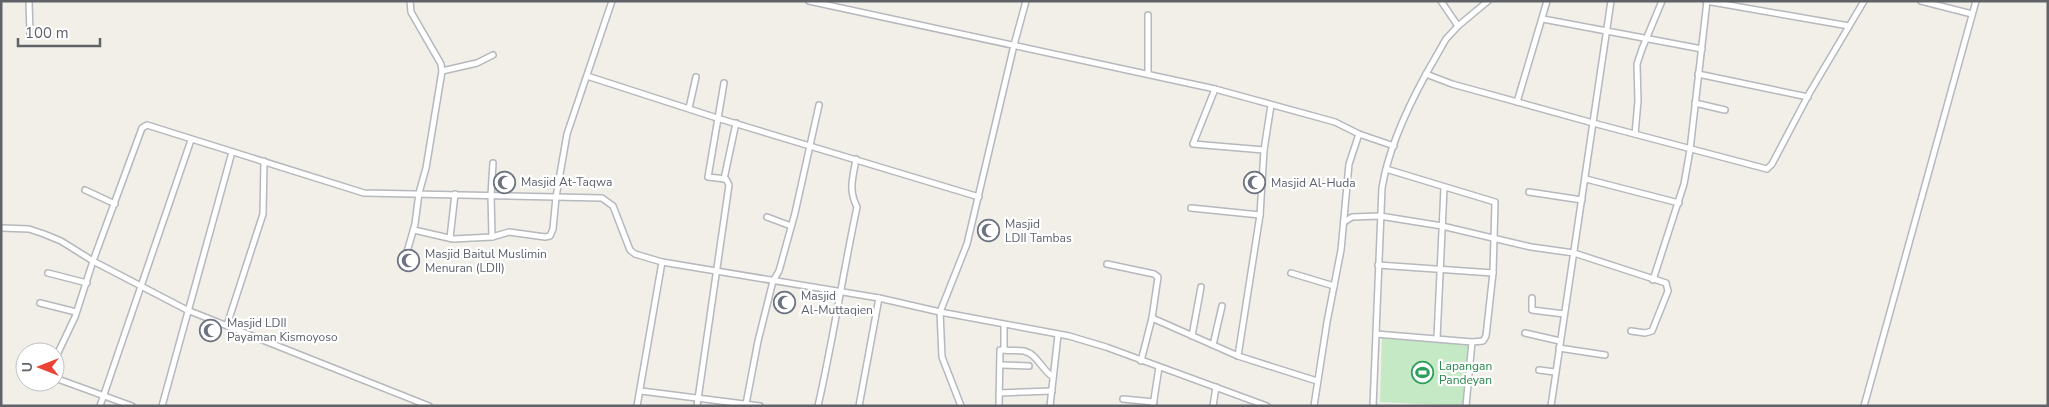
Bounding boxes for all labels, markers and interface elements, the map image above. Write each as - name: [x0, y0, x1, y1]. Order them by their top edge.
- scale bar: [18, 15, 100, 47]
- text: 100 m: [25, 23, 69, 43]
- mosque icon: Masjid At-Taqwa: [493, 170, 517, 194]
- mosque icon: Masjid Al-Huda: [1243, 171, 1267, 195]
- place label: Masjid At-Taqwa: [521, 174, 612, 190]
- place label: Masjid Al-Huda: [1271, 175, 1356, 191]
- place label: Masjid LDII Tambas: [1005, 216, 1072, 246]
- mosque icon: Masjid LDII Tambas: [977, 219, 1001, 243]
- place label: Masjid Baitul Muslimin Menuran (LDII): [425, 246, 547, 276]
- mosque icon: Masjid Baitul Muslimin Menuran (LDII): [397, 249, 421, 273]
- place label: Masjid Al-Muttaqien: [801, 288, 873, 318]
- mosque icon: Masjid Al-Muttaqien: [773, 291, 797, 315]
- place label: Masjid LDII Payaman Kismoyoso: [227, 315, 338, 345]
- mosque icon: Masjid LDII Payaman Kismoyoso: [199, 318, 223, 342]
- north arrow: [15, 342, 65, 392]
- place label: Lapangan Pandeyan: [1439, 358, 1492, 388]
- sports icon: Lapangan Pandeyan: [1411, 361, 1435, 385]
- text: U: [18, 362, 37, 372]

